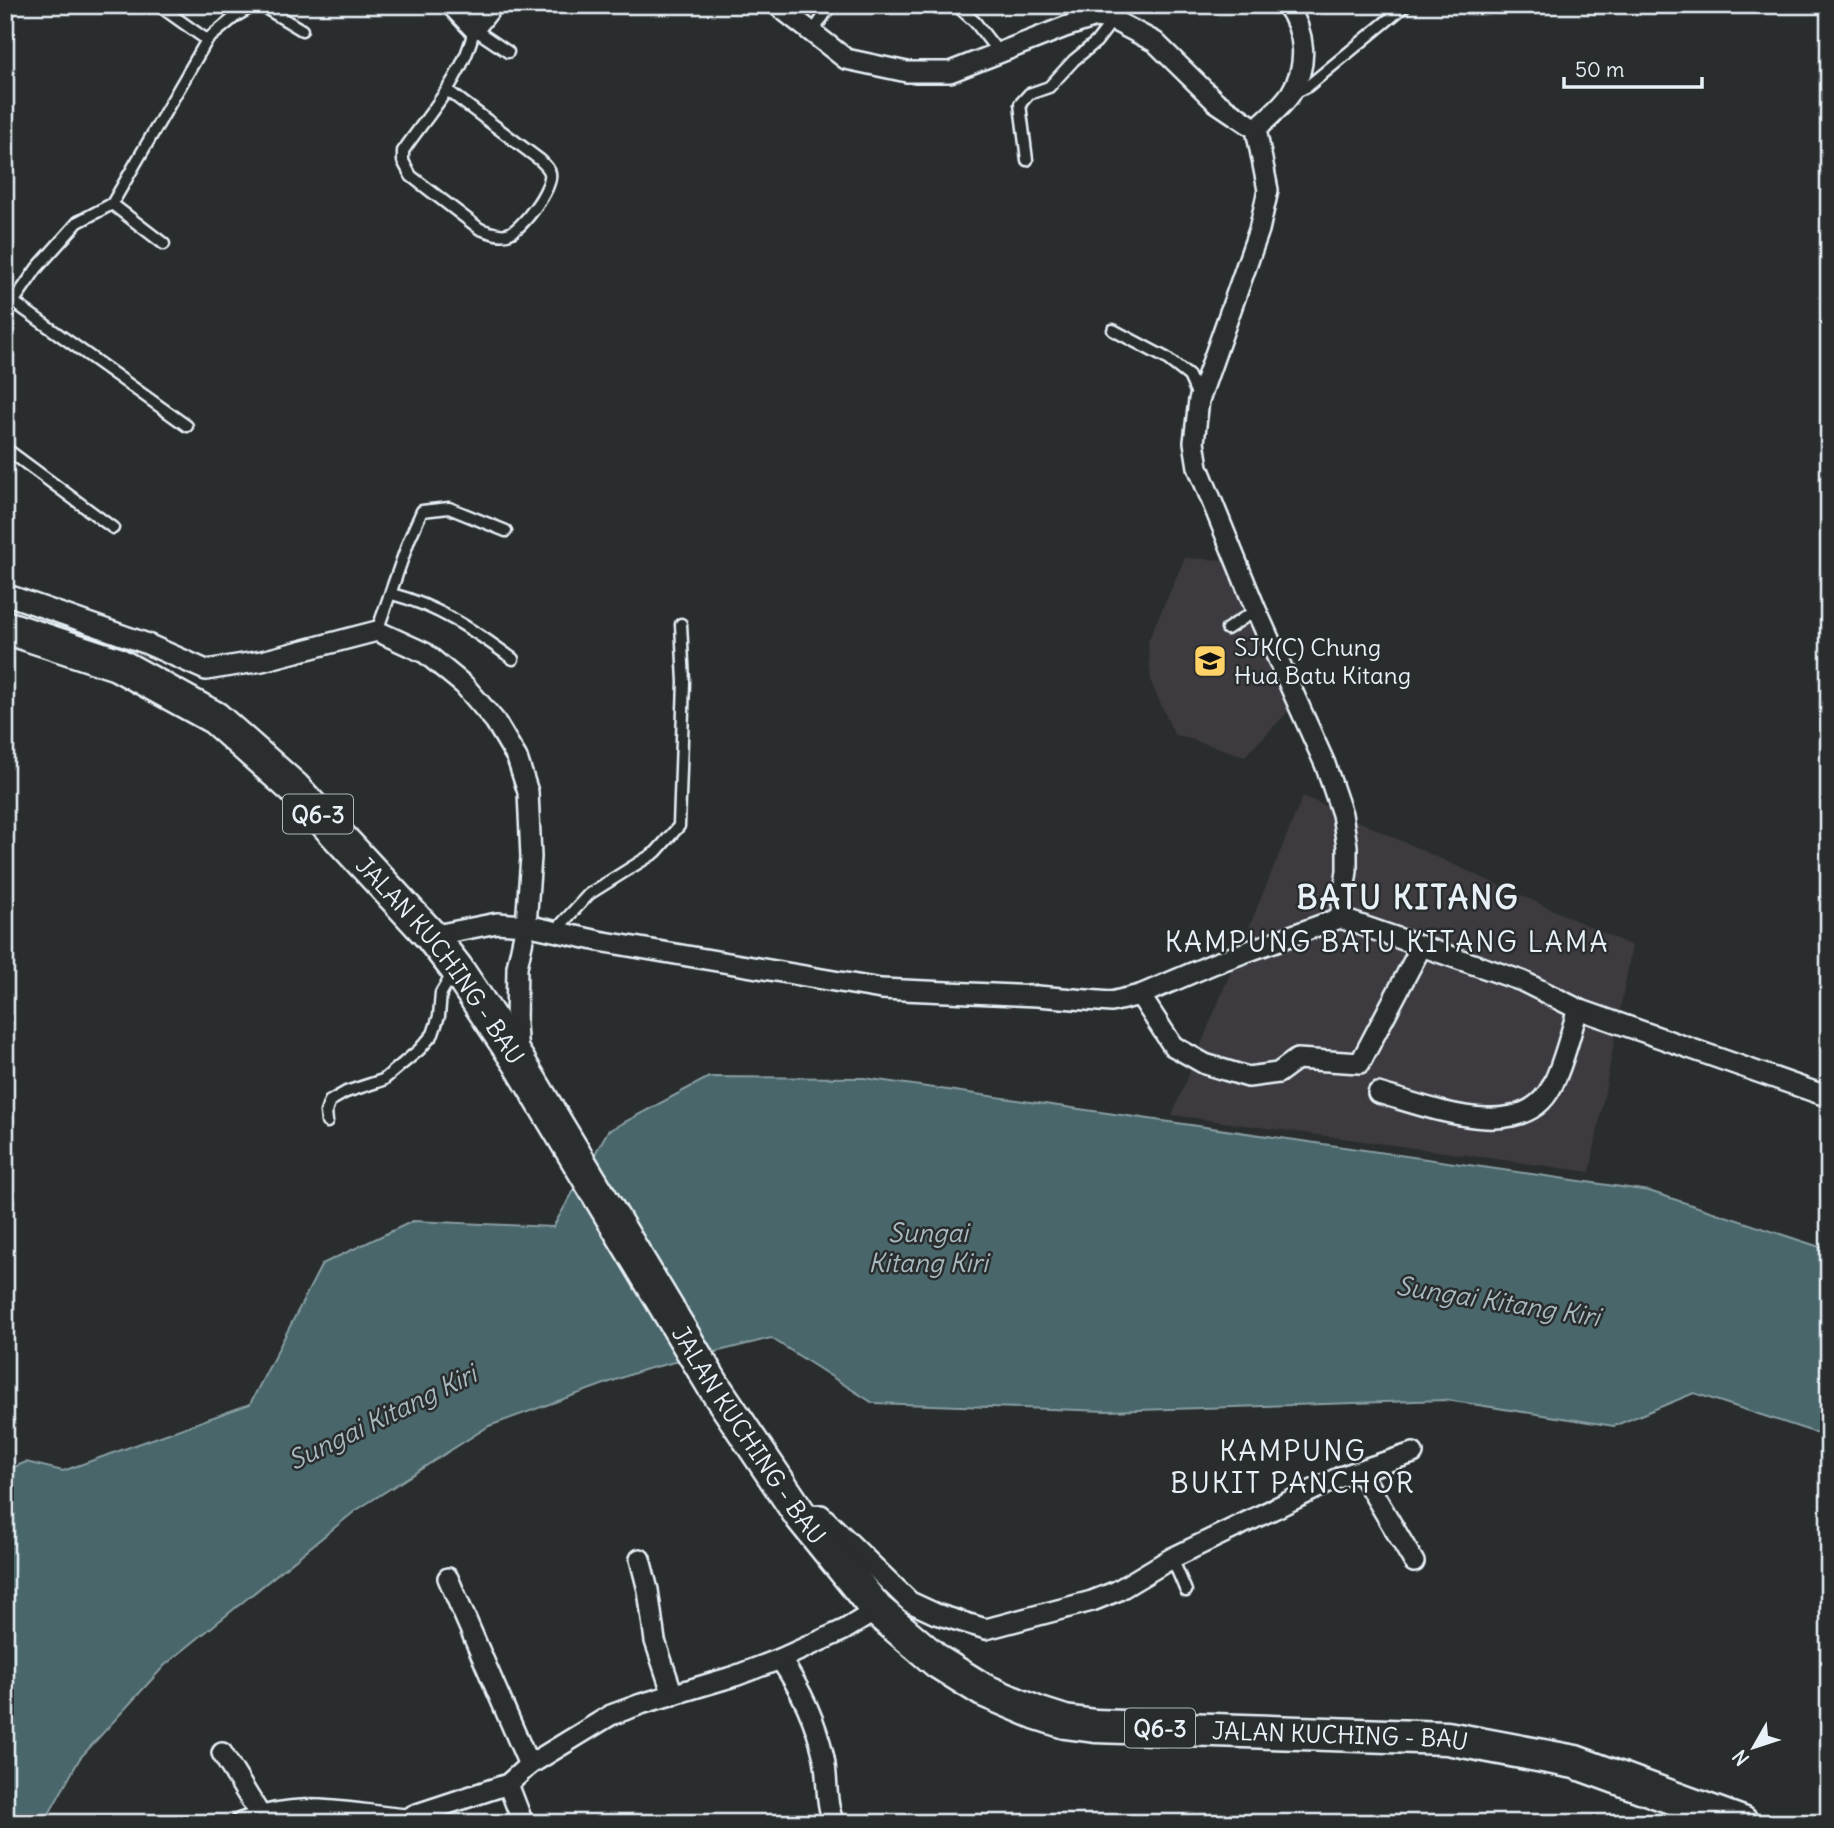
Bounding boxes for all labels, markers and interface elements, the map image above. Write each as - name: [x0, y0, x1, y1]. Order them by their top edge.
- scale bar: [1564, 46, 1703, 90]
- text: 50 m: [1575, 56, 1624, 83]
- place label: SJK(C) Chung Hua Batu Kitang: [1234, 632, 1411, 690]
- school or university icon: SJK(C) Chung Hua Batu Kitang: [1191, 642, 1229, 680]
- road number: Q6-3: [283, 794, 353, 834]
- street label: JALAN KUCHING - BAU: [350, 850, 531, 1070]
- district label: BATU KITANG: [1296, 877, 1520, 918]
- district label: KAMPUNG BATU KITANG LAMA: [1165, 924, 1609, 960]
- water label: Sungai Kitang Kiri: [868, 1216, 991, 1279]
- water label: Sungai Kitang Kiri: [1394, 1269, 1605, 1334]
- street label: JALAN KUCHING - BAU: [666, 1320, 833, 1550]
- water label: Sungai Kitang Kiri: [282, 1356, 484, 1477]
- district label: KAMPUNG BUKIT PANCHOR: [1170, 1433, 1416, 1501]
- road number: Q6-3: [1125, 1708, 1195, 1748]
- north arrow: [1718, 1713, 1788, 1783]
- street label: JALAN KUCHING - BAU: [1211, 1715, 1470, 1757]
- text: N: [1727, 1745, 1754, 1770]

